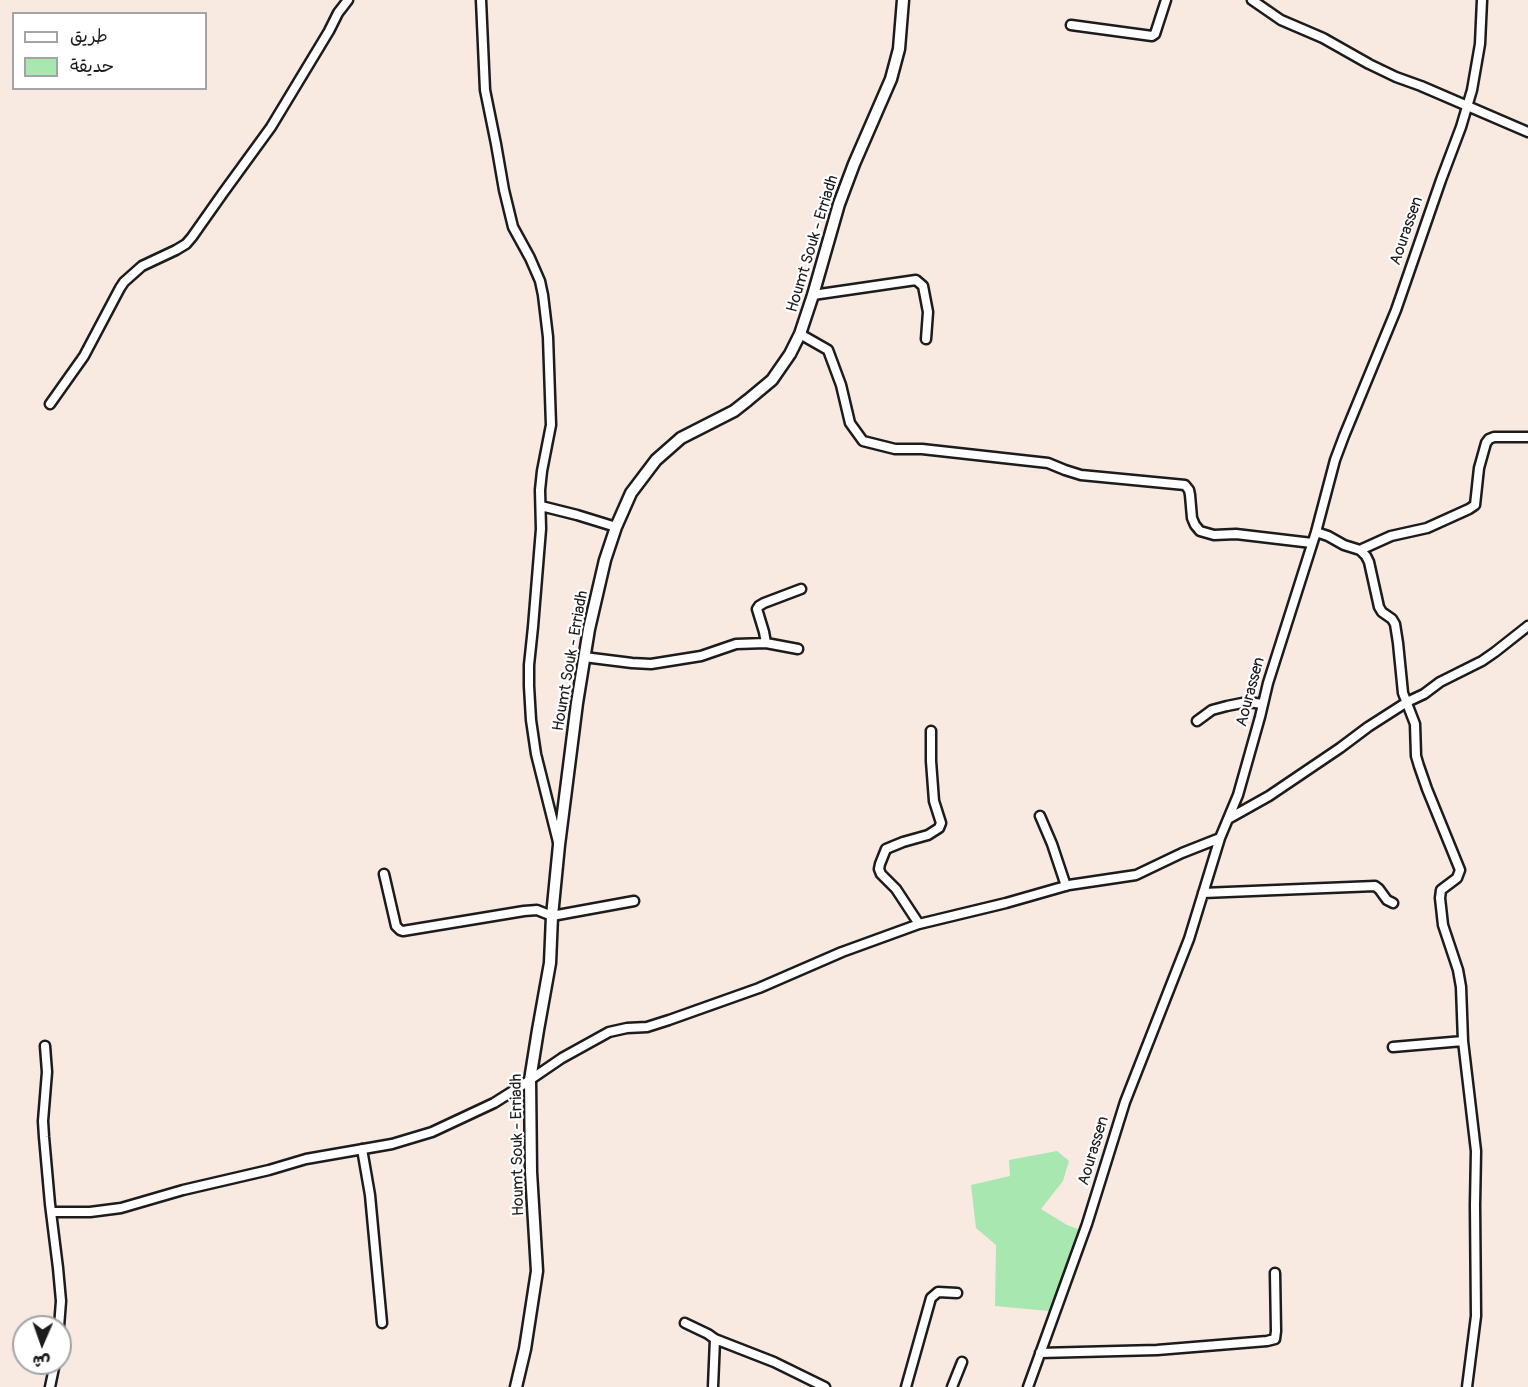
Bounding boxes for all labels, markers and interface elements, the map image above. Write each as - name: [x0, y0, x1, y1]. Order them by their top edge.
- legend: [12, 12, 207, 90]
- text: طريق: [70, 25, 108, 48]
- text: حديقة: [70, 55, 114, 78]
- street label: Houmt Souk - Erriadh: [783, 173, 843, 315]
- street label: Aourassen: [1386, 194, 1428, 268]
- street label: Houmt Souk - Erriadh: [549, 589, 593, 733]
- street label: Aourassen: [1233, 655, 1269, 729]
- street label: Houmt Souk - Erriadh: [507, 1074, 529, 1216]
- street label: Aourassen: [1074, 1114, 1114, 1188]
- north arrow: [12, 1315, 72, 1375]
- text: ش: [32, 1351, 51, 1371]

